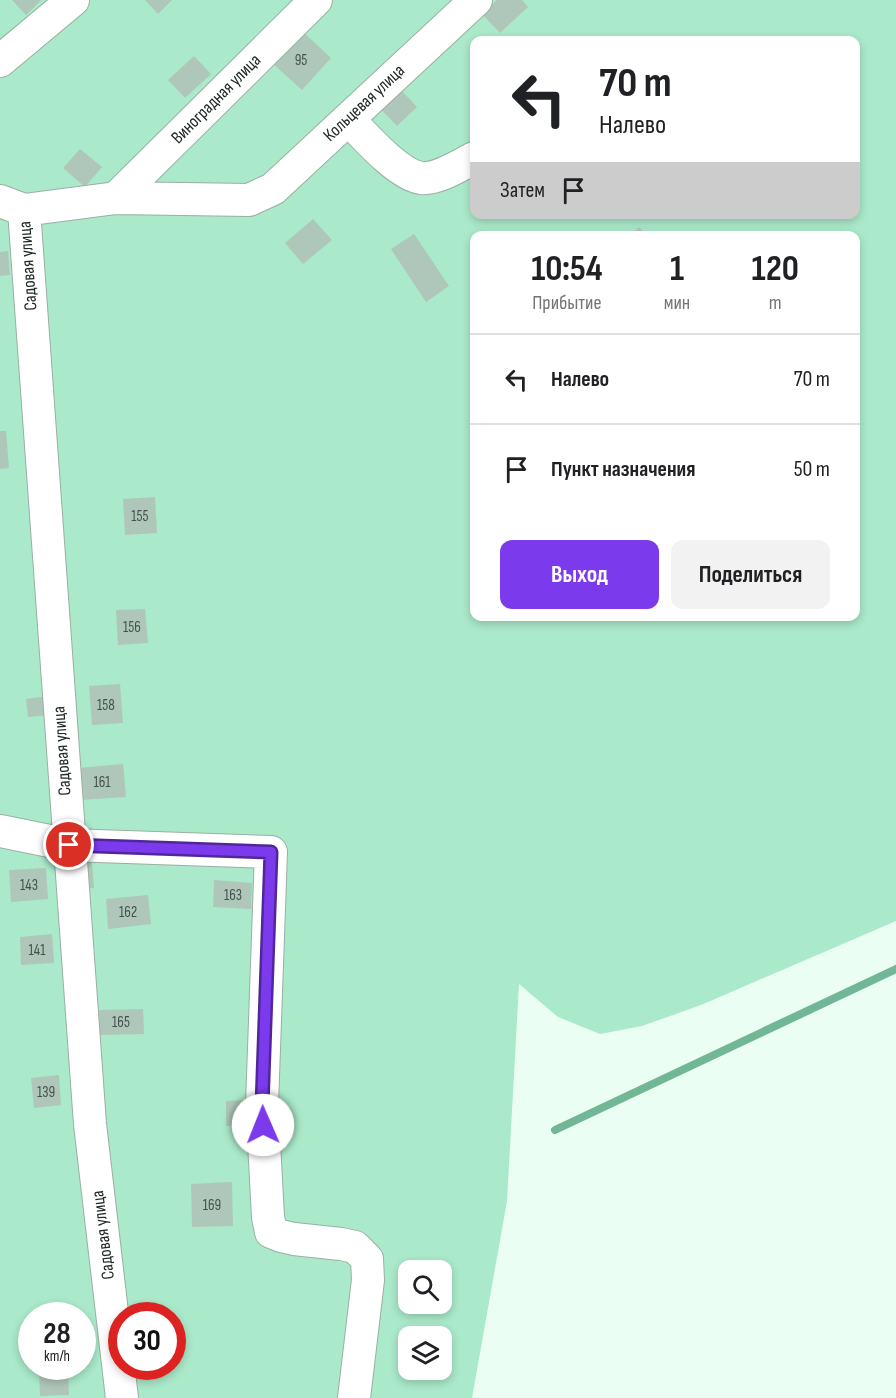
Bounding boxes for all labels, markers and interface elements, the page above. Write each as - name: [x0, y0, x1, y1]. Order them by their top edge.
- street label: Виноградная улица: [167, 50, 265, 148]
- house number: 95: [295, 51, 307, 70]
- text: 70 m: [599, 58, 672, 109]
- street label: Кольцевая улица: [319, 60, 409, 146]
- icon: left: [500, 60, 578, 138]
- text: Налево: [599, 109, 666, 141]
- icon: arrive: [557, 174, 590, 207]
- text: Затем: [500, 177, 545, 204]
- street label: Садовая улица: [14, 221, 42, 311]
- text: 10:54: [531, 248, 603, 291]
- text: 1: [670, 248, 684, 291]
- text: 120: [751, 248, 799, 291]
- text: Прибытие: [532, 291, 602, 315]
- text: мин: [664, 291, 690, 315]
- text: m: [769, 291, 782, 315]
- icon: left: [500, 363, 533, 396]
- text: Налево: [551, 366, 609, 393]
- text: 70 m: [794, 366, 830, 393]
- icon: arrive: [500, 453, 533, 486]
- text: Пункт назначения: [551, 456, 695, 483]
- text: 50 m: [794, 456, 830, 483]
- house number: 155: [131, 507, 149, 526]
- button: Выход: [500, 540, 659, 609]
- button: Поделиться: [671, 540, 830, 609]
- house number: 156: [123, 618, 141, 637]
- house number: 158: [97, 696, 115, 715]
- street label: Садовая улица: [48, 706, 76, 796]
- house number: 161: [93, 773, 111, 792]
- pin: [43, 819, 94, 870]
- icon: arrive: [52, 828, 85, 861]
- house number: 143: [20, 876, 38, 895]
- house number: 163: [224, 886, 242, 905]
- house number: 162: [119, 903, 137, 922]
- house number: 141: [29, 941, 46, 960]
- house number: 165: [112, 1013, 130, 1032]
- house number: 139: [37, 1083, 55, 1102]
- position arrow: [231, 1093, 295, 1157]
- street label: Садовая улица: [87, 1189, 119, 1281]
- house number: 169: [203, 1196, 221, 1215]
- map controls: [398, 1260, 452, 1380]
- button: search: [398, 1260, 452, 1314]
- speed limit sign: 30: [108, 1302, 186, 1380]
- text: 28: [43, 1316, 71, 1352]
- button: layers: [398, 1326, 452, 1380]
- text: km/h: [44, 1347, 70, 1366]

